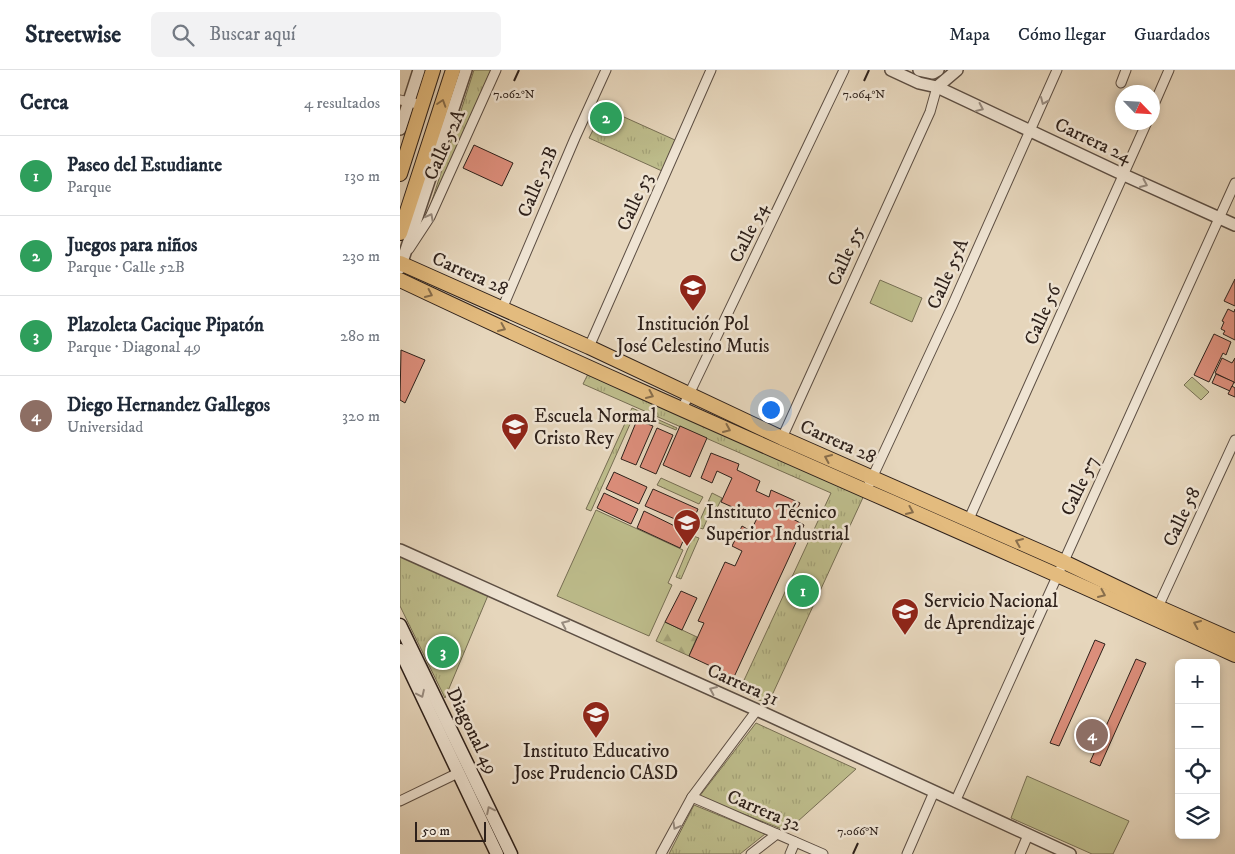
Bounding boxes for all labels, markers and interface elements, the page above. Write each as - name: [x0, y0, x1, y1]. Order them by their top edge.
- search box: [151, 12, 501, 57]
- text: Streetwise: [25, 20, 121, 50]
- icon: search: [169, 21, 197, 49]
- text: Buscar aquí: [209, 23, 296, 46]
- text: Mapa: [949, 24, 990, 46]
- text: Cómo llegar: [1018, 24, 1106, 46]
- text: Guardados: [1134, 24, 1210, 46]
- north arrow: [1115, 85, 1160, 130]
- text: 7.062°N: [493, 87, 535, 102]
- text: 7.064°N: [843, 87, 885, 102]
- text: Cerca: [20, 90, 68, 116]
- text: 4 resultados: [304, 93, 380, 113]
- one-way arrow: [1039, 96, 1050, 105]
- pin: 2: [590, 99, 622, 137]
- one-way arrow: [437, 100, 447, 108]
- one-way arrow: [975, 102, 984, 112]
- street label: Calle 52A: [419, 105, 471, 184]
- street label: Carrera 24: [1051, 113, 1136, 169]
- street label: Calle 52B: [513, 143, 563, 221]
- text: Paseo del Estudiante: [67, 154, 222, 177]
- text: 1: [33, 166, 39, 186]
- text: 130 m: [344, 166, 380, 186]
- street label: Calle 53: [612, 170, 658, 234]
- text: Parque: [67, 177, 111, 197]
- one-way arrow: [1139, 177, 1148, 188]
- street label: Calle 54: [725, 199, 774, 267]
- one-way arrow: [423, 213, 433, 222]
- street label: Calle 55: [823, 222, 870, 289]
- text: Juegos para niños: [67, 234, 197, 257]
- street label: Calle 55A: [922, 234, 974, 313]
- text: 2: [32, 246, 40, 266]
- text: 230 m: [342, 246, 380, 266]
- street label: Carrera 28: [428, 247, 512, 301]
- text: Parque · Calle 52B: [67, 257, 185, 277]
- school or university icon: Institución Pol José Celestino Mutis: [678, 273, 708, 312]
- street label: Calle 56: [1020, 280, 1067, 349]
- one-way arrow: [424, 288, 433, 298]
- place label: Institución Pol José Celestino Mutis: [615, 313, 769, 358]
- text: Plazoleta Cacique Pipatón: [67, 314, 264, 337]
- one-way arrow: [497, 321, 506, 332]
- text: 3: [33, 326, 39, 346]
- text: 280 m: [340, 326, 380, 346]
- text: Parque · Diagonal 49: [67, 337, 201, 357]
- one-way arrow: [645, 388, 654, 399]
- text: Diego Hernandez Gallegos: [67, 394, 270, 417]
- your location: [758, 397, 784, 423]
- place label: Escuela Normal Cristo Rey: [534, 405, 657, 450]
- text: 4: [31, 406, 41, 426]
- text: 320 m: [342, 406, 380, 426]
- school or university icon: Escuela Normal Cristo Rey: [500, 412, 530, 451]
- street label: Carrera 28: [796, 415, 880, 469]
- text: Universidad: [67, 417, 143, 437]
- one-way arrow: [722, 422, 731, 433]
- street label: Calle 57: [1056, 452, 1104, 520]
- one-way arrow: [824, 453, 833, 464]
- street label: Calle 58: [1158, 484, 1206, 550]
- place label: Instituto Técnico Superior Industrial: [706, 501, 850, 546]
- one-way arrow: [905, 504, 914, 515]
- school or university icon: Instituto Técnico Superior Industrial: [672, 508, 702, 547]
- one-way arrow: [1015, 538, 1024, 549]
- pin: 1: [787, 572, 819, 610]
- one-way arrow: [1097, 588, 1106, 599]
- place label: Servicio Nacional de Aprendizaje: [924, 590, 1058, 635]
- school or university icon: Servicio Nacional de Aprendizaje: [890, 597, 920, 636]
- one-way arrow: [561, 619, 570, 630]
- one-way arrow: [1193, 619, 1201, 629]
- pin: 3: [427, 633, 459, 671]
- street label: Carrera 31: [704, 659, 782, 711]
- map controls: [1175, 659, 1220, 839]
- button: +: [1175, 659, 1220, 704]
- street label: Diagonal 49: [441, 684, 503, 778]
- one-way arrow: [709, 686, 718, 697]
- one-way arrow: [414, 689, 425, 698]
- school or university icon: Instituto Educativo Jose Prudencio CASD: [581, 700, 611, 739]
- button: −: [1175, 704, 1220, 749]
- pin: 4: [1076, 716, 1108, 754]
- place label: Instituto Educativo Jose Prudencio CASD: [512, 740, 678, 785]
- button: locate: [1175, 749, 1220, 794]
- street label: Carrera 32: [723, 785, 805, 837]
- button: layers: [1175, 794, 1220, 839]
- one-way arrow: [485, 806, 496, 815]
- scale bar: [415, 819, 486, 842]
- one-way arrow: [673, 820, 683, 829]
- text: 50 m: [422, 822, 450, 840]
- text: 7.066°N: [837, 824, 879, 839]

